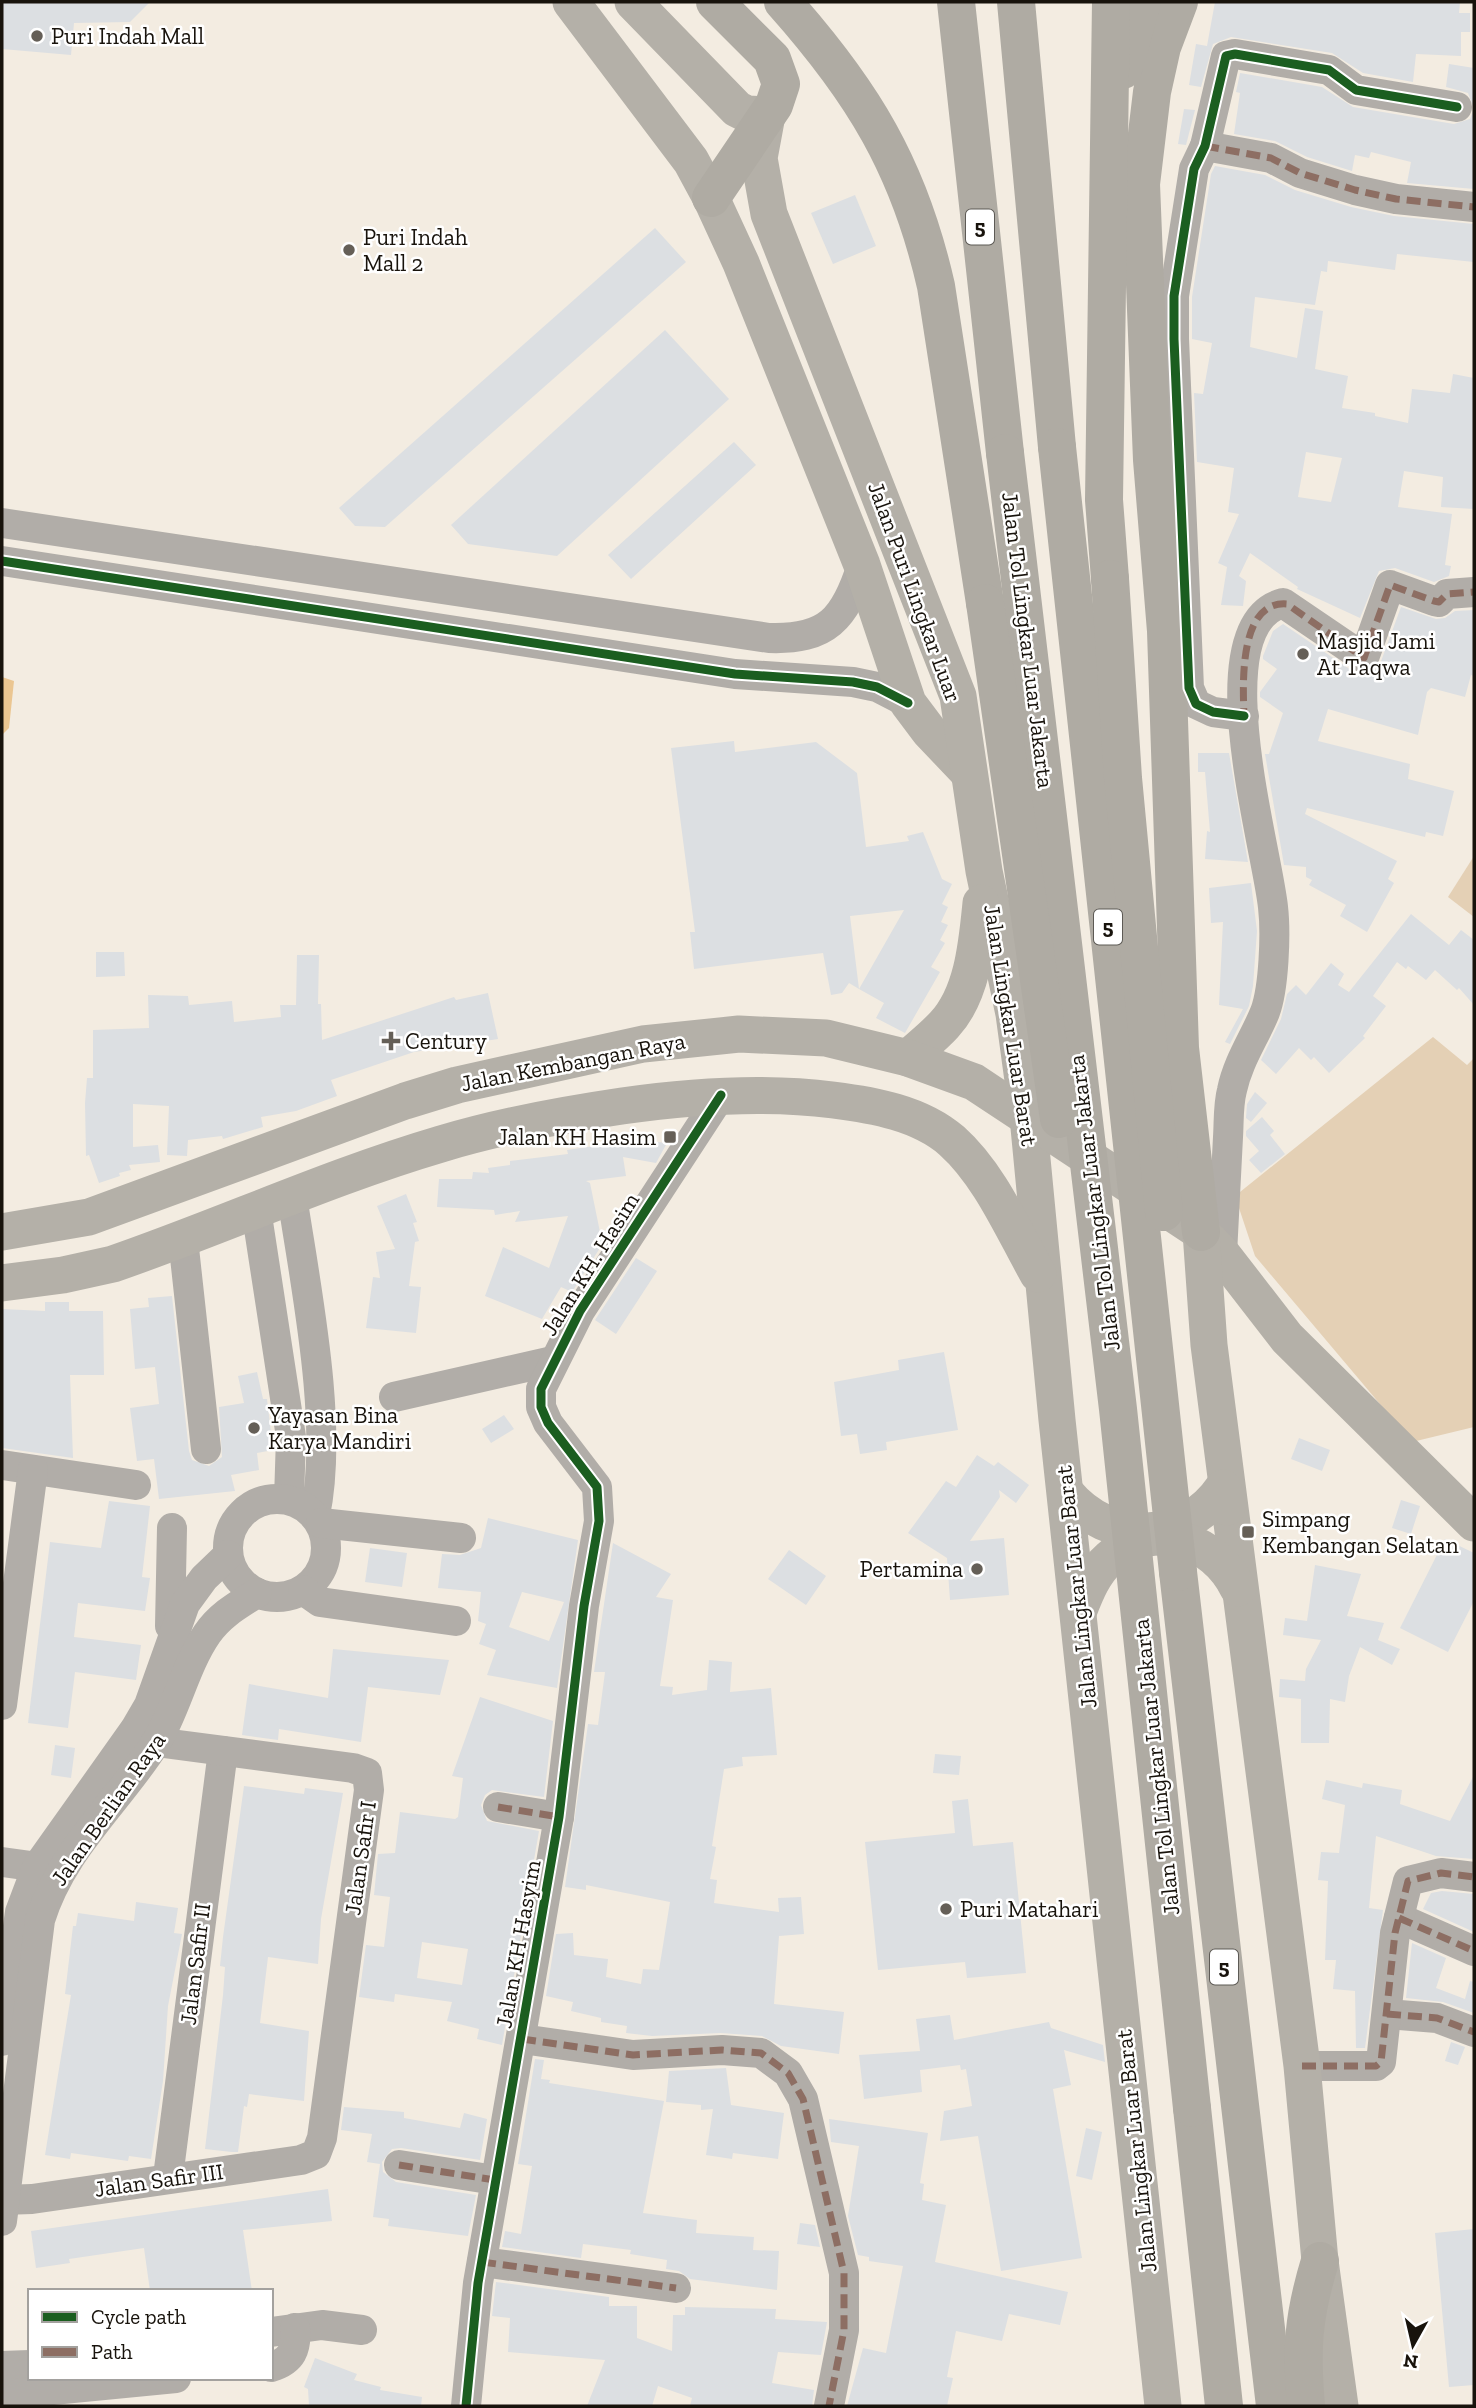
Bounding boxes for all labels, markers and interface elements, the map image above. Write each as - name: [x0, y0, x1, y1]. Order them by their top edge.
- place label: Puri Indah Mall: [51, 22, 204, 50]
- marker: Puri Indah Mall: [29, 28, 45, 44]
- road number: 5: [966, 210, 994, 244]
- place label: Puri Indah Mall 2: [363, 223, 468, 277]
- marker: Puri Indah Mall 2: [341, 242, 357, 258]
- street label: Jalan Puri Lingkar Luar: [862, 478, 968, 706]
- street label: Jalan Tol Lingkar Luar Jakarta: [996, 490, 1060, 790]
- place label: Masjid Jami At Taqwa: [1317, 627, 1435, 681]
- marker: Masjid Jami At Taqwa: [1295, 646, 1311, 662]
- street label: Jalan Lingkar Luar Barat: [978, 902, 1044, 1148]
- road number: 5: [1094, 909, 1122, 944]
- place label: Century: [405, 1027, 487, 1055]
- street label: Jalan Kembangan Raya: [458, 1027, 688, 1097]
- marker: Century: [383, 1033, 399, 1049]
- street label: Jalan Tol Lingkar Luar Jakarta: [1062, 1053, 1126, 1353]
- place label: Jalan KH Hasim: [497, 1123, 656, 1151]
- marker: Jalan KH Hasim: [662, 1129, 678, 1145]
- street label: Jalan KH. Hasim: [535, 1187, 645, 1341]
- place label: Yayasan Bina Karya Mandiri: [267, 1401, 411, 1455]
- marker: Yayasan Bina Karya Mandiri: [246, 1420, 262, 1436]
- street label: Jalan Lingkar Luar Barat: [1049, 1464, 1103, 1710]
- place label: Simpang Kembangan Selatan: [1262, 1505, 1459, 1559]
- marker: Simpang Kembangan Selatan: [1240, 1524, 1256, 1540]
- place label: Pertamina: [860, 1555, 963, 1583]
- marker: Pertamina: [969, 1561, 985, 1577]
- street label: Jalan Tol Lingkar Luar Jakarta: [1126, 1617, 1186, 1917]
- street label: Jalan Berlian Raya: [45, 1727, 171, 1891]
- street label: Jalan Safir I: [338, 1799, 382, 1917]
- street label: Jalan KH Hasyim: [489, 1858, 547, 2030]
- place label: Puri Matahari: [960, 1895, 1098, 1923]
- marker: Puri Matahari: [938, 1901, 954, 1917]
- street label: Jalan Safir II: [174, 1902, 216, 2026]
- road number: 5: [1210, 1950, 1238, 1984]
- street label: Jalan Lingkar Luar Barat: [1109, 2028, 1163, 2274]
- street label: Jalan Safir III: [93, 2157, 225, 2203]
- legend: [28, 2289, 273, 2380]
- text: Cycle path: [91, 2304, 186, 2329]
- north arrow: [1378, 2310, 1448, 2380]
- text: Path: [91, 2339, 133, 2364]
- text: N: [1402, 2349, 1419, 2374]

